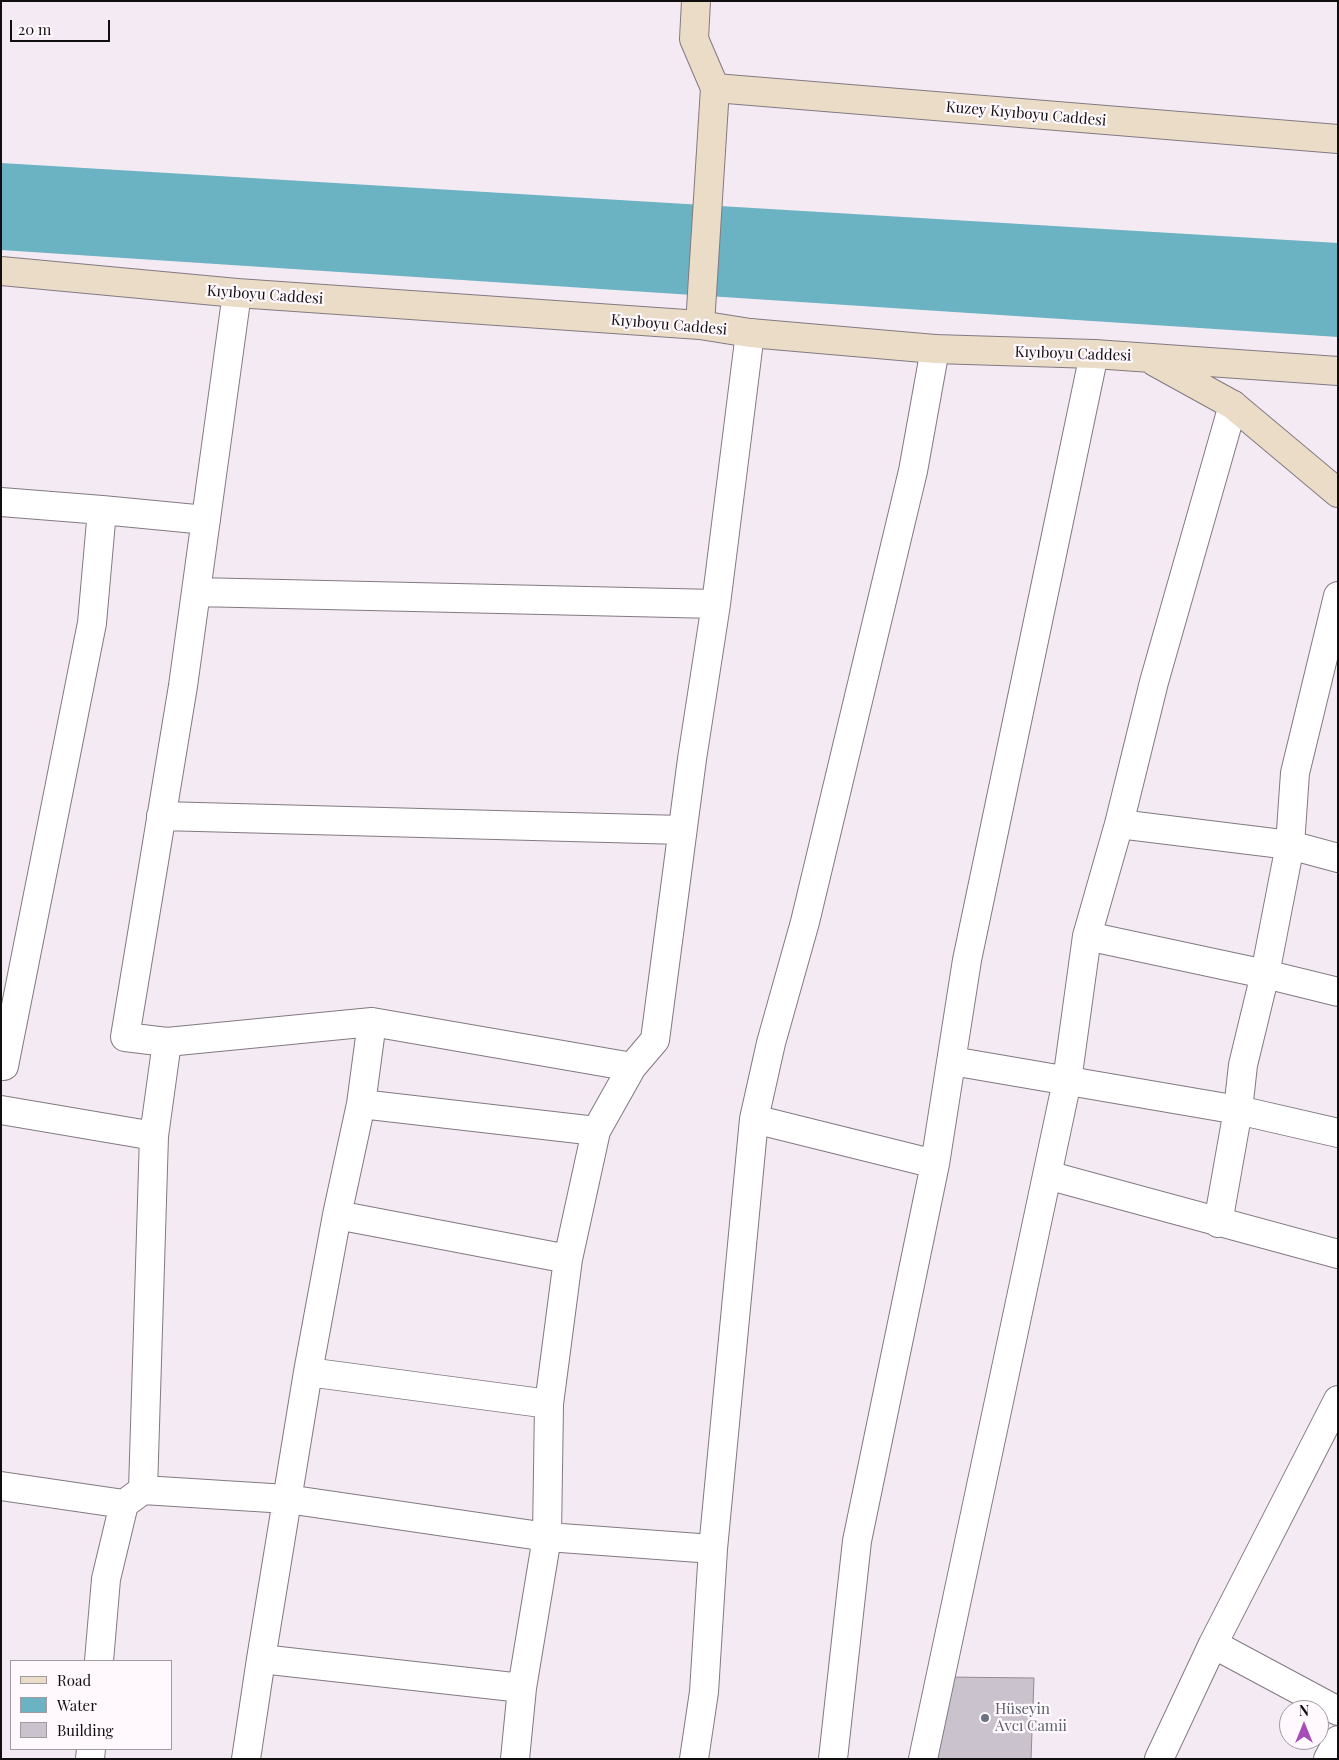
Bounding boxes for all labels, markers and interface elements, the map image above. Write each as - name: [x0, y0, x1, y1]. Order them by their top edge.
- scale bar: [12, 10, 112, 42]
- text: 20 m: [18, 19, 51, 39]
- street label: Kuzey Kıyıboyu Caddesi: [945, 98, 1107, 130]
- street label: Kıyıboyu Caddesi: [206, 282, 324, 308]
- street label: Kıyıboyu Caddesi: [610, 311, 728, 339]
- street label: Kıyıboyu Caddesi: [1014, 343, 1132, 365]
- legend: [10, 1660, 172, 1750]
- text: Road: [57, 1670, 91, 1690]
- text: Water: [57, 1695, 97, 1715]
- place label: Hüseyin Avcı Camii: [995, 1700, 1067, 1735]
- north arrow: [1279, 1700, 1329, 1750]
- text: N: [1299, 1701, 1309, 1720]
- marker: Hüseyin Avcı Camii: [979, 1712, 991, 1724]
- text: Building: [57, 1720, 113, 1740]

